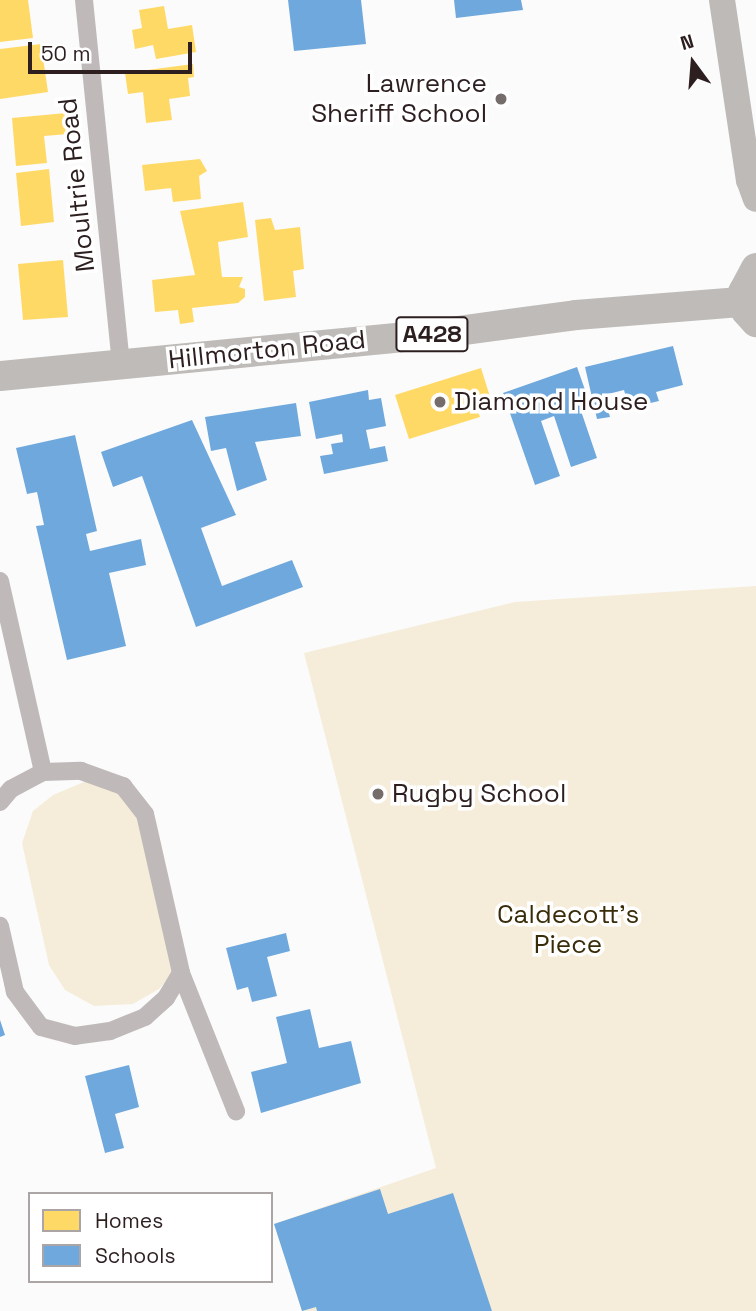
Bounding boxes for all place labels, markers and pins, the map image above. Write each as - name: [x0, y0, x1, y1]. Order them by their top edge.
- place label: Lawrence Sheriff School: [311, 68, 487, 130]
- marker: Lawrence Sheriff School: [493, 91, 509, 107]
- place label: Diamond House: [454, 386, 648, 418]
- marker: Diamond House: [432, 394, 448, 410]
- place label: Rugby School: [392, 778, 566, 810]
- marker: Rugby School: [370, 786, 386, 802]

